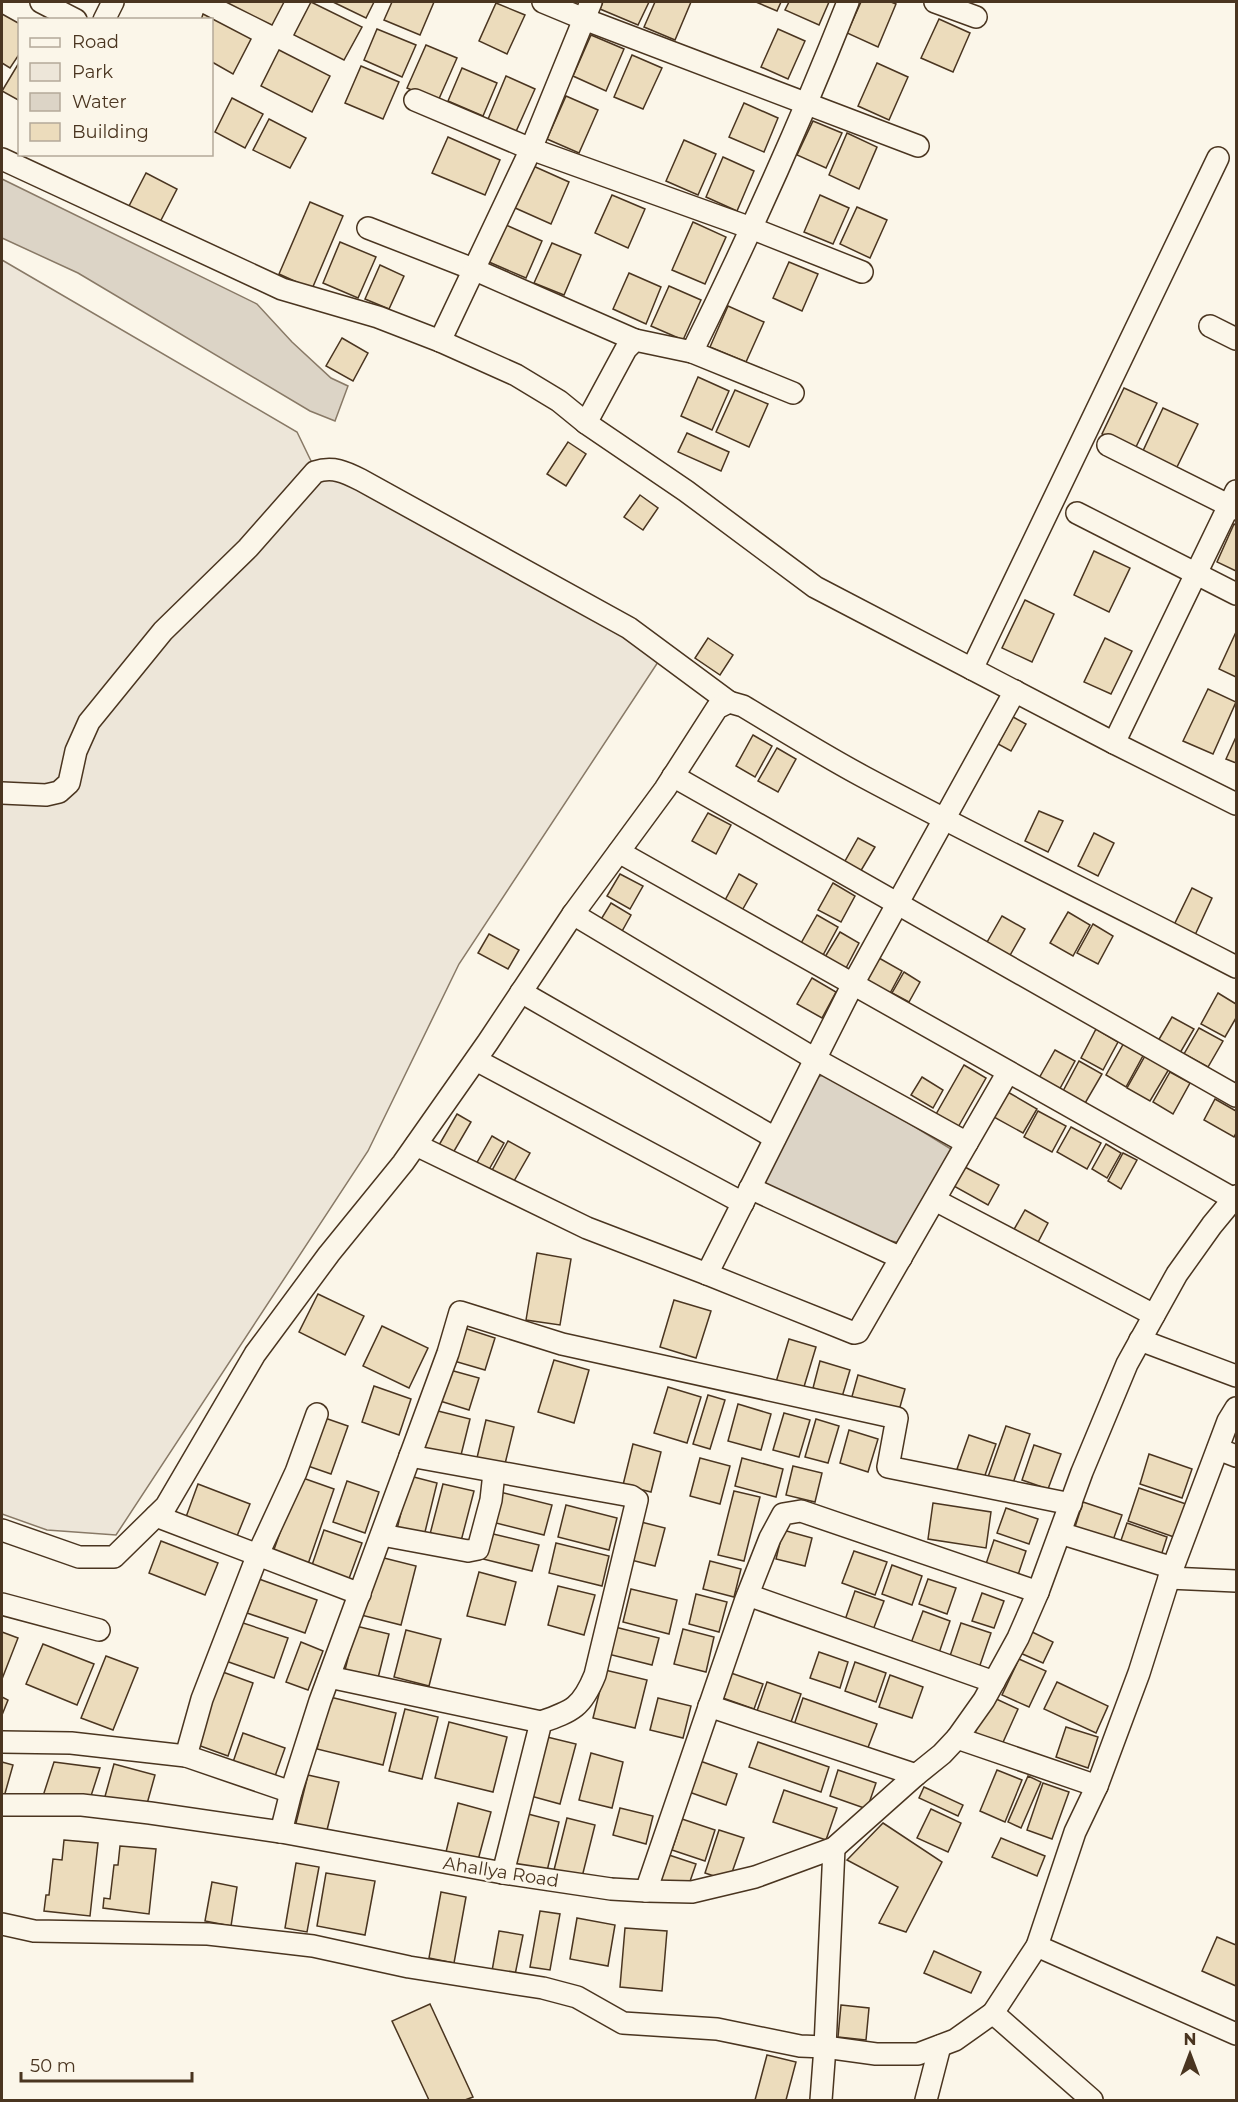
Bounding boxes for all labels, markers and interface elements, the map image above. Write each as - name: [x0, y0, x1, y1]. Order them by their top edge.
- legend: [18, 18, 213, 156]
- text: Road: [72, 31, 119, 53]
- text: Park: [72, 61, 113, 83]
- text: Water: [72, 91, 127, 113]
- text: Building: [72, 121, 149, 143]
- street label: Ahallya Road: [441, 1852, 561, 1892]
- north arrow: [1160, 2024, 1220, 2084]
- text: N: [1184, 2030, 1196, 2049]
- scale bar: [21, 2045, 192, 2083]
- text: 50 m: [30, 2055, 76, 2077]

